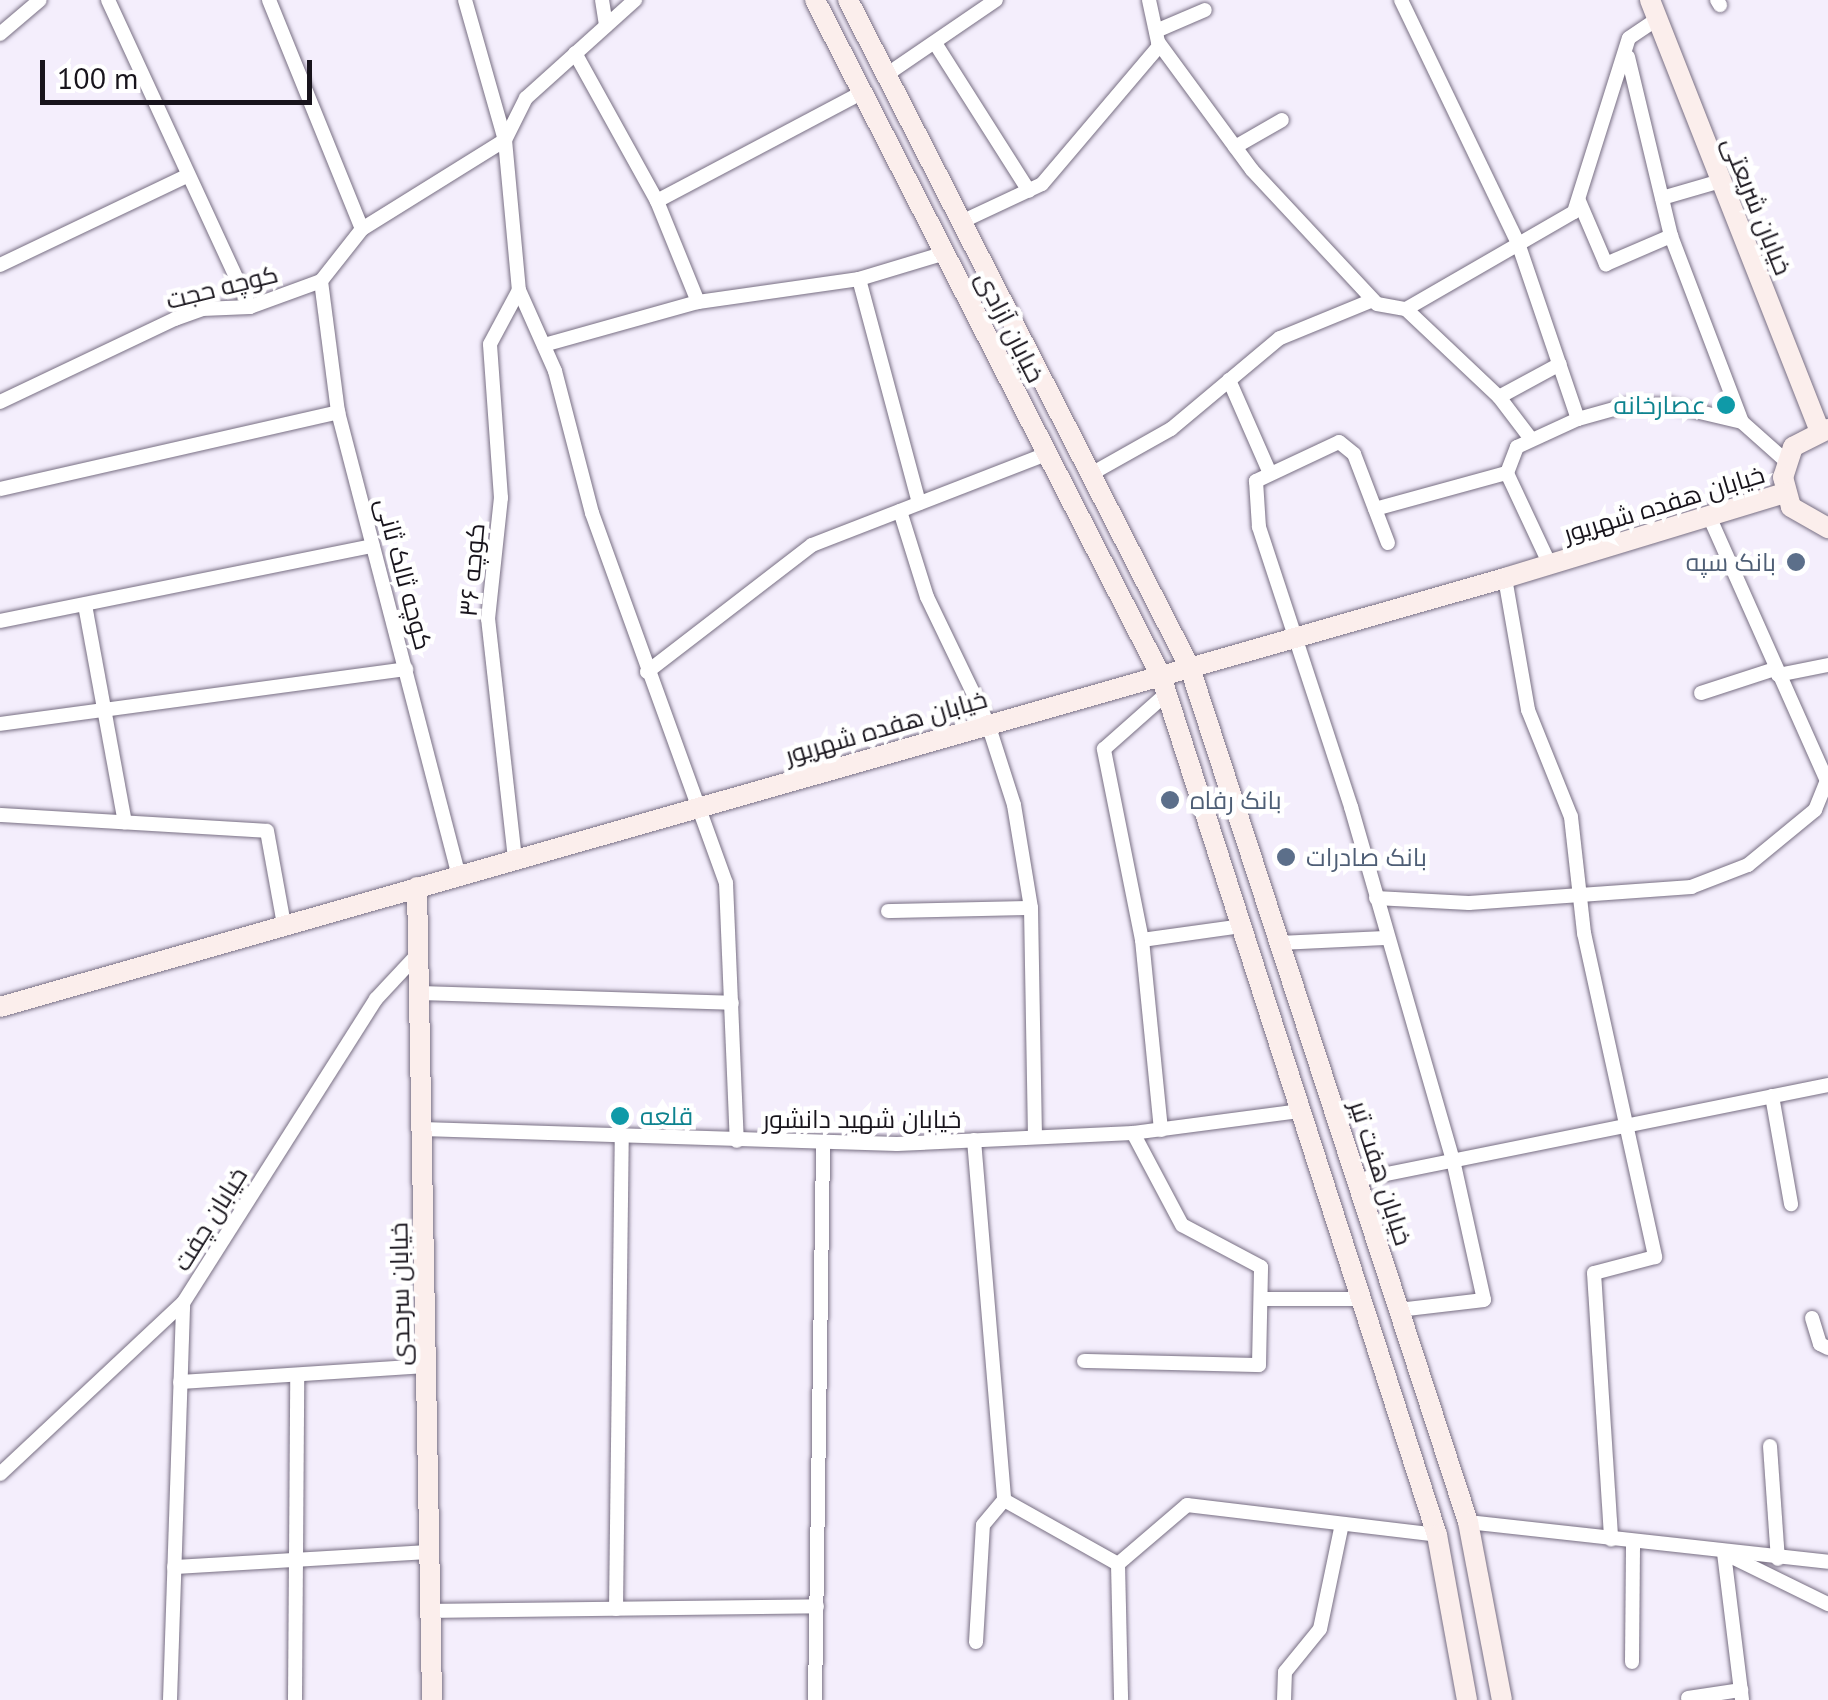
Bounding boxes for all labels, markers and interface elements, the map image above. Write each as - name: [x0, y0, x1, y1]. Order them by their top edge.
- scale bar: [45, 40, 318, 102]
- text: 100 m: [57, 58, 138, 97]
- street label: خیابان شریعتی: [1716, 133, 1798, 279]
- street label: کوچه حجت: [163, 259, 281, 315]
- street label: خیابان آزادی: [969, 267, 1051, 387]
- place label: عصارخانه: [1614, 390, 1706, 420]
- marker: عصارخانه: [1715, 394, 1737, 416]
- street label: خیابان هفده شهریور: [1560, 459, 1768, 549]
- street label: کوچه ثالک ثانی: [369, 495, 439, 653]
- street label: کوچه ۳۶: [453, 522, 491, 618]
- place label: بانک سپه: [1686, 547, 1776, 577]
- marker: بانک سپه: [1785, 551, 1807, 573]
- street label: خیابان هفده شهریور: [781, 684, 991, 770]
- place label: بانک رفاه: [1190, 785, 1282, 815]
- marker: بانک رفاه: [1159, 789, 1181, 811]
- place label: بانک صادرات: [1306, 842, 1427, 872]
- marker: بانک صادرات: [1275, 846, 1297, 868]
- street label: خیابان هفت تیر: [1343, 1097, 1419, 1249]
- place label: قلعه: [640, 1101, 693, 1131]
- street label: خیابان شهید دانشور: [763, 1104, 961, 1134]
- marker: قلعه: [609, 1105, 631, 1127]
- street label: خیابان چفت: [166, 1162, 254, 1276]
- street label: خیابان سرحدی: [384, 1222, 416, 1366]

